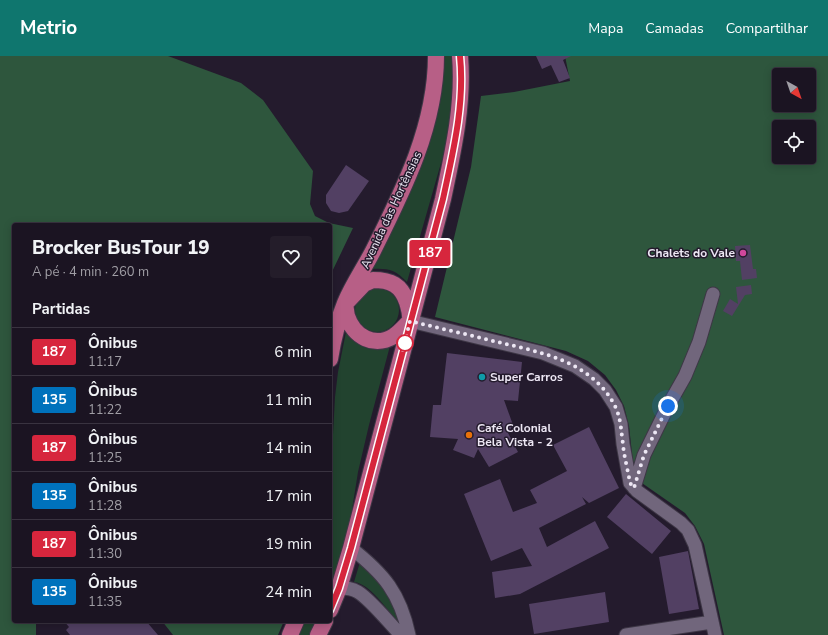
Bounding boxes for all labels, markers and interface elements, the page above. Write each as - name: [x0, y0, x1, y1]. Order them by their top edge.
- text: Metrio: [20, 15, 77, 41]
- text: Mapa: [588, 19, 623, 38]
- text: Camadas: [645, 19, 704, 38]
- text: Compartilhar: [726, 19, 808, 38]
- north arrow: [772, 68, 816, 112]
- map controls: [772, 68, 816, 164]
- button: locate: [772, 120, 816, 164]
- street label: Avenida das Hortênsias: [357, 149, 425, 271]
- text: Brocker BusTour 19: [32, 235, 210, 261]
- button: heart: [270, 236, 312, 278]
- line badge: 187: [407, 240, 453, 266]
- text: 187: [417, 243, 443, 262]
- place label: Chalets do Vale: [647, 245, 735, 261]
- marker: Chalets do Vale: [738, 248, 748, 258]
- text: A pé · 4 min · 260 m: [32, 263, 149, 281]
- text: Partidas: [32, 299, 90, 319]
- text: Ônibus: [88, 333, 137, 353]
- unlabelled marker: [396, 334, 414, 352]
- text: 187: [41, 342, 67, 361]
- text: 6 min: [274, 342, 312, 362]
- text: 11:17: [88, 353, 122, 371]
- place label: Super Carros: [490, 369, 563, 385]
- marker: Super Carros: [477, 372, 487, 382]
- text: Ônibus: [88, 381, 137, 401]
- text: 135: [41, 390, 67, 409]
- text: 11 min: [265, 390, 312, 410]
- your location: [658, 396, 678, 416]
- text: 11:22: [88, 401, 122, 419]
- place label: Café Colonial Bela Vista - 2: [477, 420, 553, 450]
- text: Ônibus: [88, 429, 137, 449]
- marker: Café Colonial Bela Vista - 2: [464, 430, 474, 440]
- text: 187: [41, 438, 67, 457]
- text: 14 min: [265, 438, 312, 458]
- text: 11:25: [88, 449, 122, 467]
- text: Ônibus: [88, 477, 137, 497]
- text: 135: [41, 486, 67, 505]
- text: 17 min: [265, 486, 312, 506]
- text: 11:28: [88, 497, 122, 515]
- text: Ônibus: [88, 525, 137, 545]
- text: 187: [41, 534, 67, 553]
- text: 19 min: [265, 534, 312, 554]
- text: 11:30: [88, 545, 122, 563]
- text: Ônibus: [88, 573, 137, 593]
- text: 135: [41, 582, 67, 601]
- text: 24 min: [265, 582, 312, 602]
- text: 11:35: [88, 593, 122, 611]

